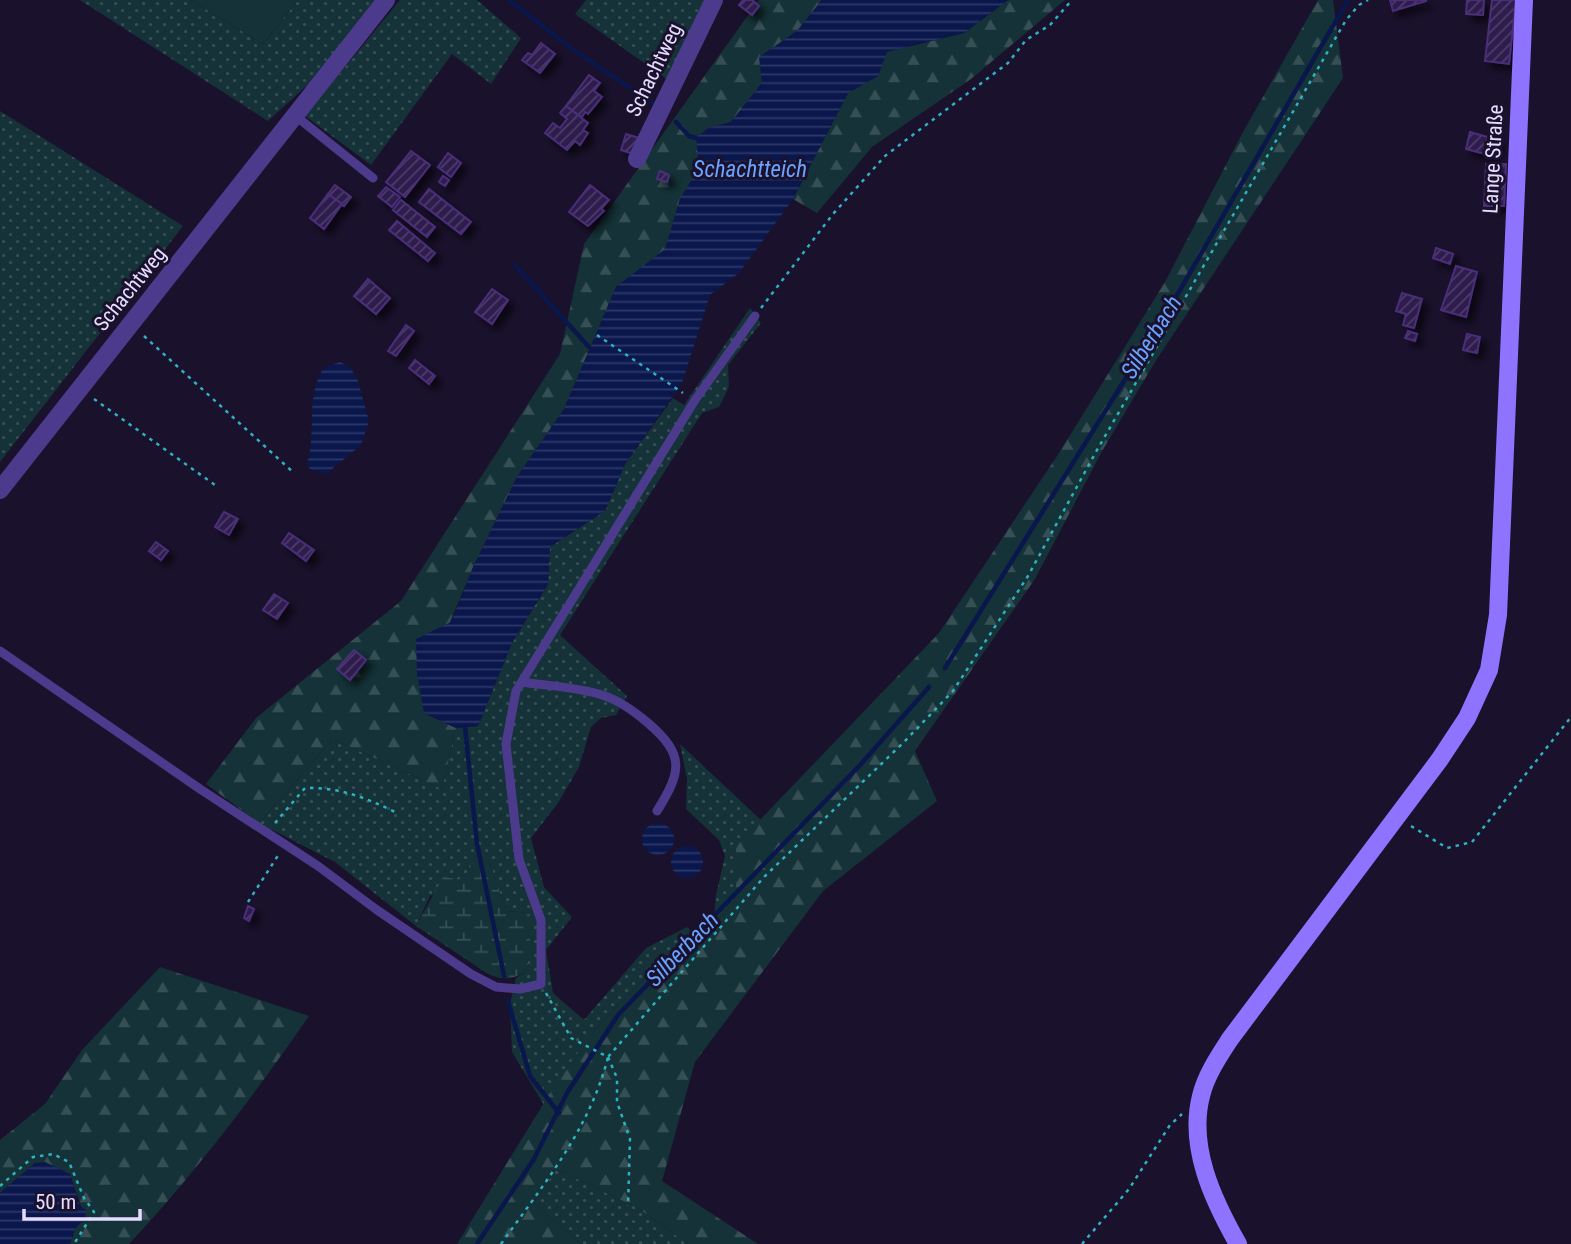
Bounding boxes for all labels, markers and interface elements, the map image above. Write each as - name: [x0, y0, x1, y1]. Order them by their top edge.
- street label: Schachtweg: [621, 19, 687, 121]
- street label: Lange Straße: [1478, 104, 1508, 214]
- water label: Schachtteich: [693, 156, 807, 183]
- street label: Schachtweg: [89, 242, 171, 336]
- water label: Silberbach: [1115, 291, 1187, 384]
- water label: Silberbach: [640, 907, 724, 992]
- scale bar: [24, 1178, 140, 1222]
- text: 50 m: [35, 1190, 76, 1214]

